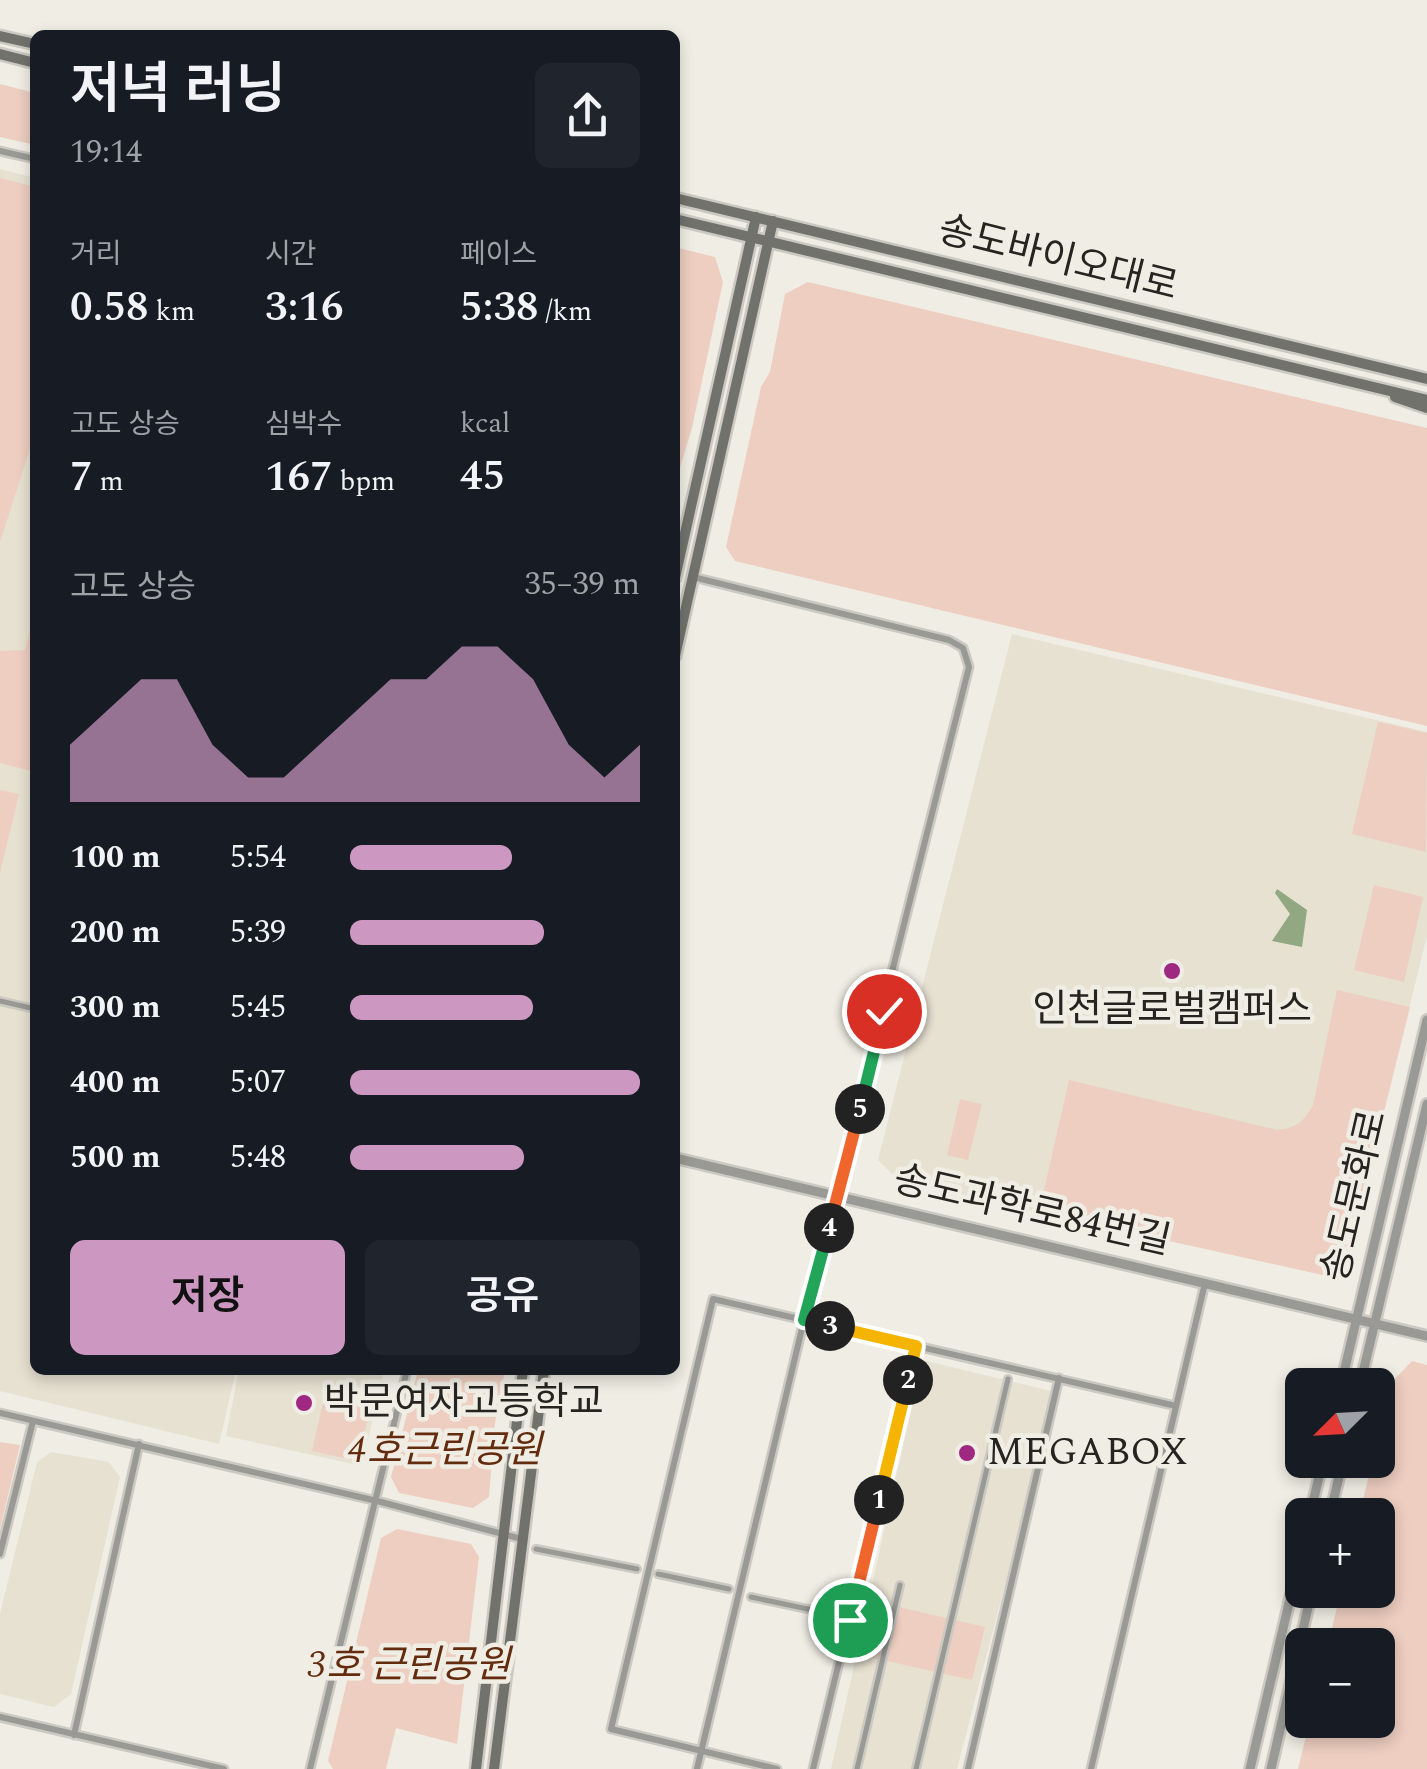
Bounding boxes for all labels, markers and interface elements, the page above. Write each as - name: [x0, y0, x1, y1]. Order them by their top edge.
- text: 저녁 러닝: [70, 49, 286, 132]
- button: share: [535, 63, 640, 168]
- text: 19:14: [70, 128, 142, 177]
- street label: 송도바이오대로: [932, 201, 1184, 317]
- text: 거리: [70, 233, 122, 276]
- text: 시간: [265, 233, 317, 276]
- text: 페이스: [460, 233, 537, 276]
- text: 0.58: [70, 276, 149, 339]
- text: 3:16: [265, 276, 344, 339]
- text: 5:38: [460, 276, 539, 339]
- text: km: [149, 290, 195, 333]
- text: /km: [539, 290, 592, 333]
- text: kcal: [460, 402, 510, 445]
- text: 고도 상승: [70, 403, 180, 446]
- text: 심박수: [265, 403, 342, 446]
- text: 45: [460, 445, 505, 508]
- text: 7: [70, 446, 93, 509]
- text: 167: [265, 446, 333, 509]
- text: m: [93, 460, 124, 503]
- text: bpm: [333, 460, 395, 503]
- text: 35–39 m: [524, 560, 640, 609]
- text: 고도 상승: [70, 563, 196, 612]
- text: 100 m: [70, 833, 161, 882]
- text: 5:54: [230, 833, 286, 882]
- text: 200 m: [70, 908, 161, 957]
- text: 5:39: [230, 908, 286, 957]
- marker: 인천글로벌캠퍼스: [1161, 960, 1183, 982]
- pin: [842, 969, 927, 1054]
- place label: 인천글로벌캠퍼스: [1032, 981, 1312, 1039]
- text: 300 m: [70, 983, 161, 1032]
- text: 5:45: [230, 983, 286, 1032]
- icon: check: [857, 984, 912, 1039]
- text: 400 m: [70, 1058, 161, 1107]
- text: 5:07: [230, 1058, 286, 1107]
- pin: 5: [835, 1084, 885, 1134]
- text: 5: [852, 1087, 868, 1130]
- street label: 송도문화로: [1307, 1104, 1403, 1288]
- text: 500 m: [70, 1133, 161, 1182]
- text: 5:48: [230, 1133, 286, 1182]
- street label: 송도과학로84번길: [888, 1151, 1176, 1271]
- pin: 4: [804, 1203, 854, 1253]
- text: 4: [821, 1206, 837, 1249]
- button: 저장: [70, 1240, 345, 1355]
- button: 공유: [365, 1240, 640, 1355]
- pin: 3: [805, 1301, 855, 1351]
- text: 3: [822, 1304, 838, 1347]
- pin: 2: [883, 1355, 933, 1405]
- text: 2: [900, 1358, 916, 1401]
- north arrow: [1285, 1368, 1395, 1478]
- map controls: [1285, 1368, 1395, 1738]
- place label: 박문여자고등학교: [324, 1374, 604, 1432]
- marker: 박문여자고등학교: [293, 1392, 315, 1414]
- park label: 4호근린공원: [347, 1422, 545, 1480]
- place label: MEGABOX: [987, 1424, 1188, 1482]
- marker: MEGABOX: [956, 1442, 978, 1464]
- pin: 1: [854, 1475, 904, 1525]
- text: 1: [871, 1478, 887, 1521]
- button: +: [1285, 1498, 1395, 1608]
- pin: [808, 1578, 893, 1663]
- icon: arrive: [823, 1593, 878, 1648]
- button: −: [1285, 1628, 1395, 1738]
- park label: 3호 근린공원: [308, 1637, 513, 1695]

